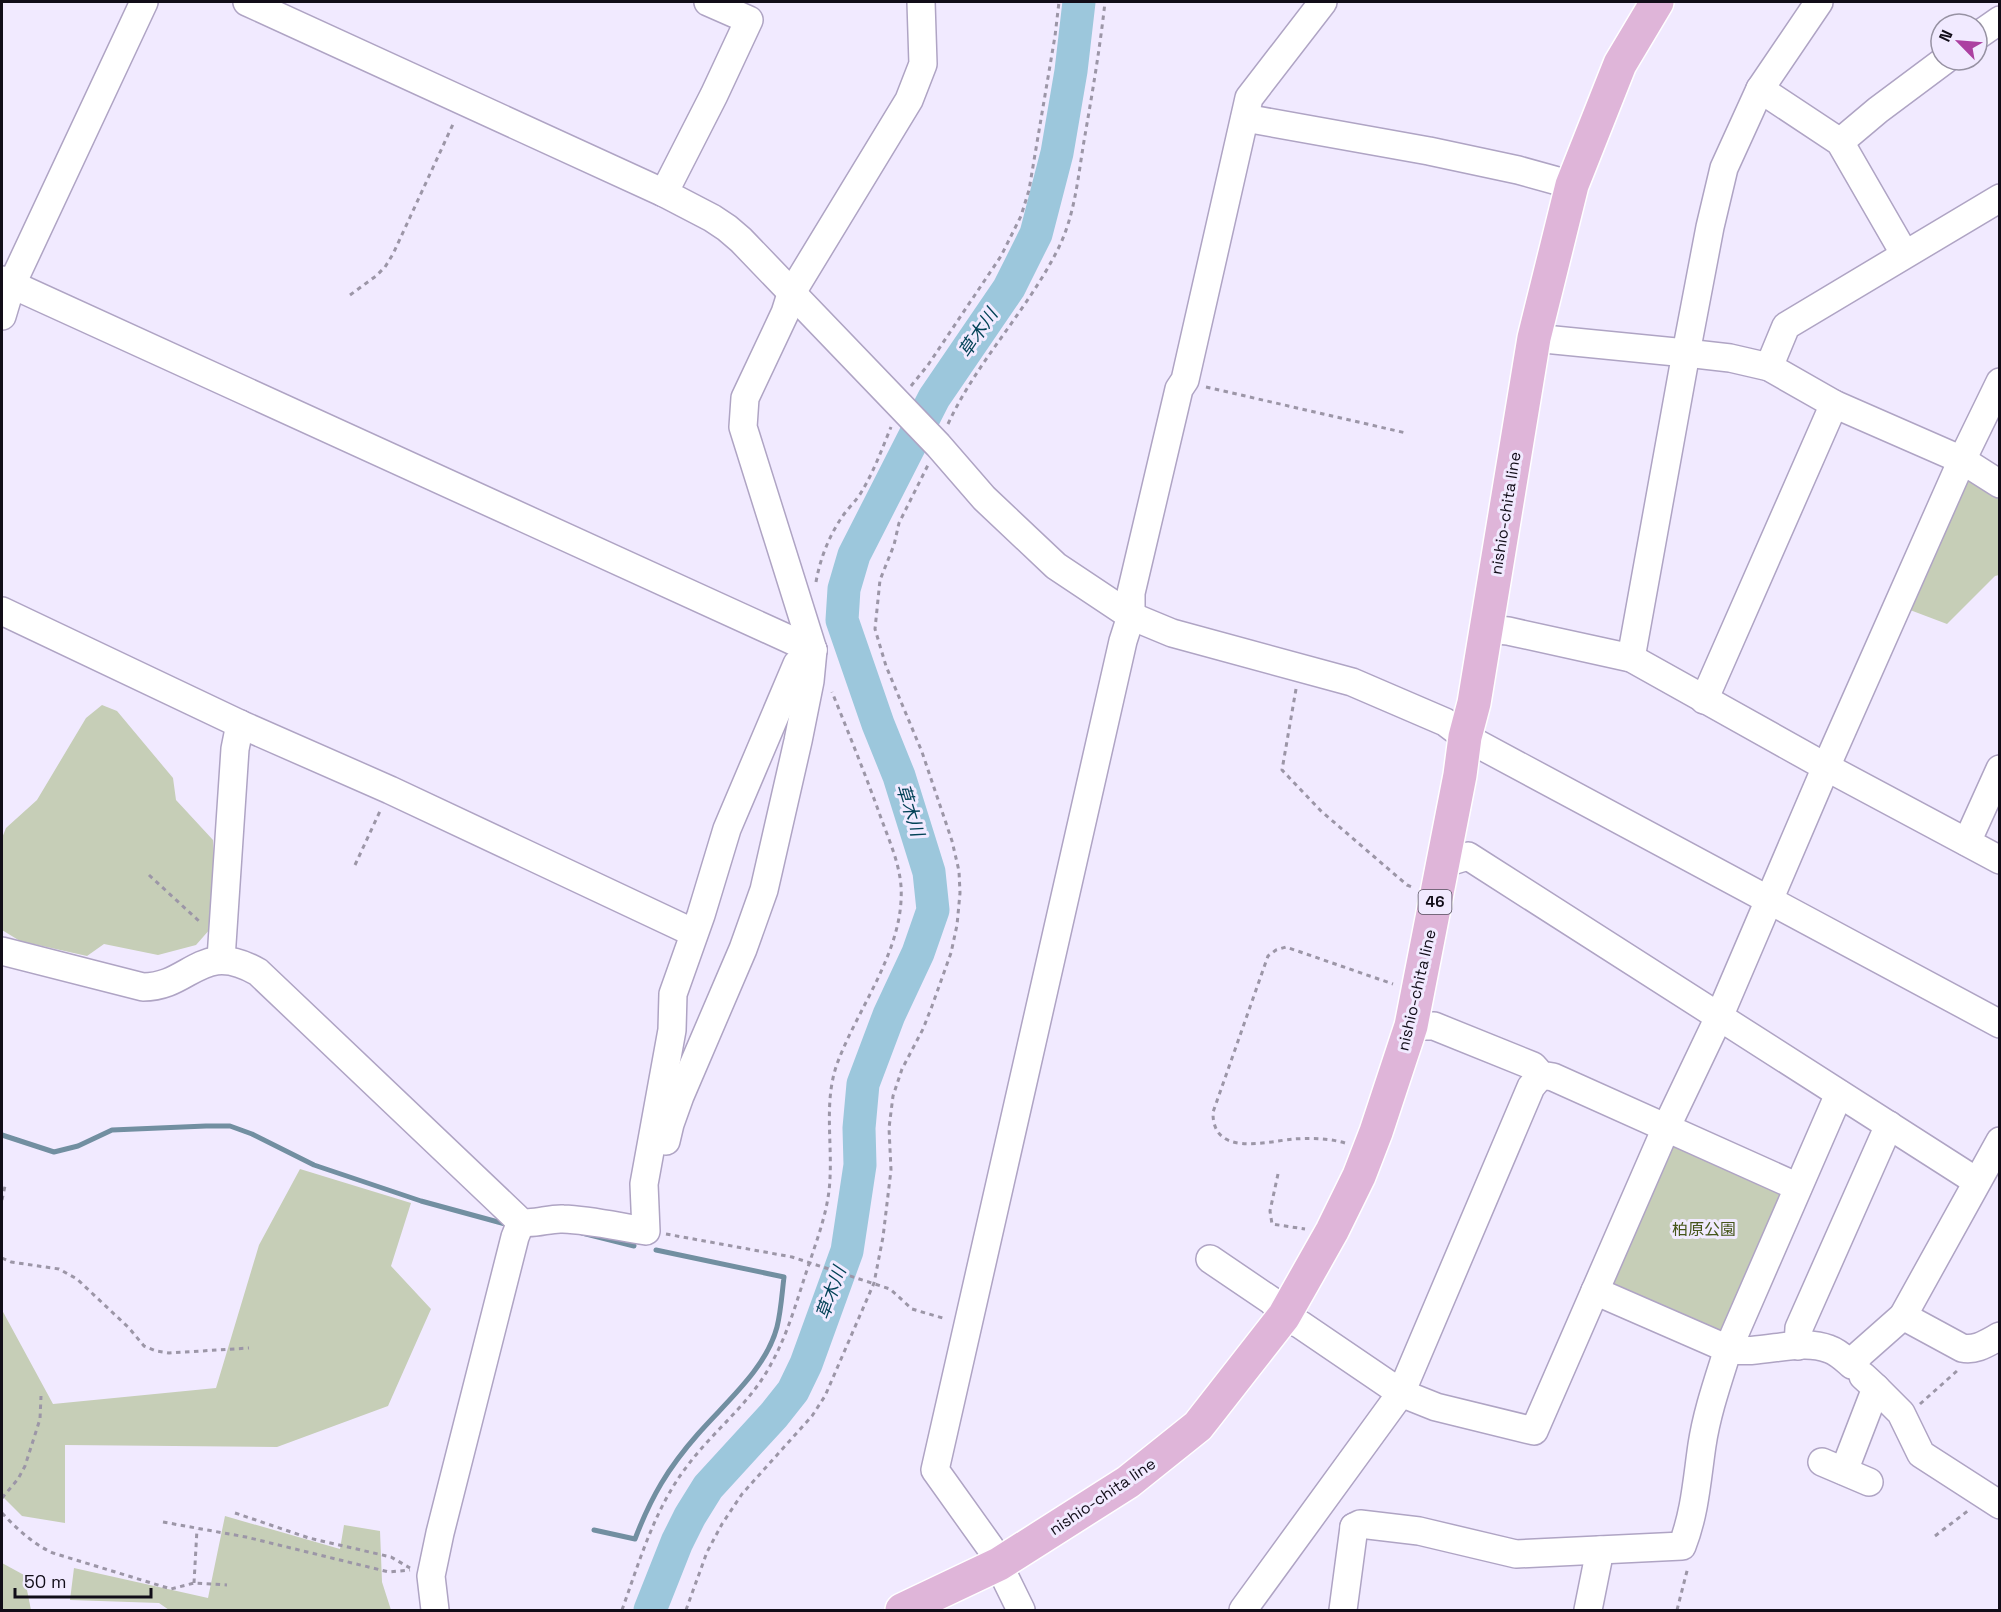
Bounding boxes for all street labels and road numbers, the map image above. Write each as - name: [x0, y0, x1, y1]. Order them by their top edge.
- street label: nishio-chita line: [1485, 450, 1526, 576]
- road number: 46: [1418, 890, 1452, 914]
- street label: nishio-chita line: [1392, 927, 1441, 1053]
- street label: nishio-chita line: [1045, 1453, 1160, 1540]

